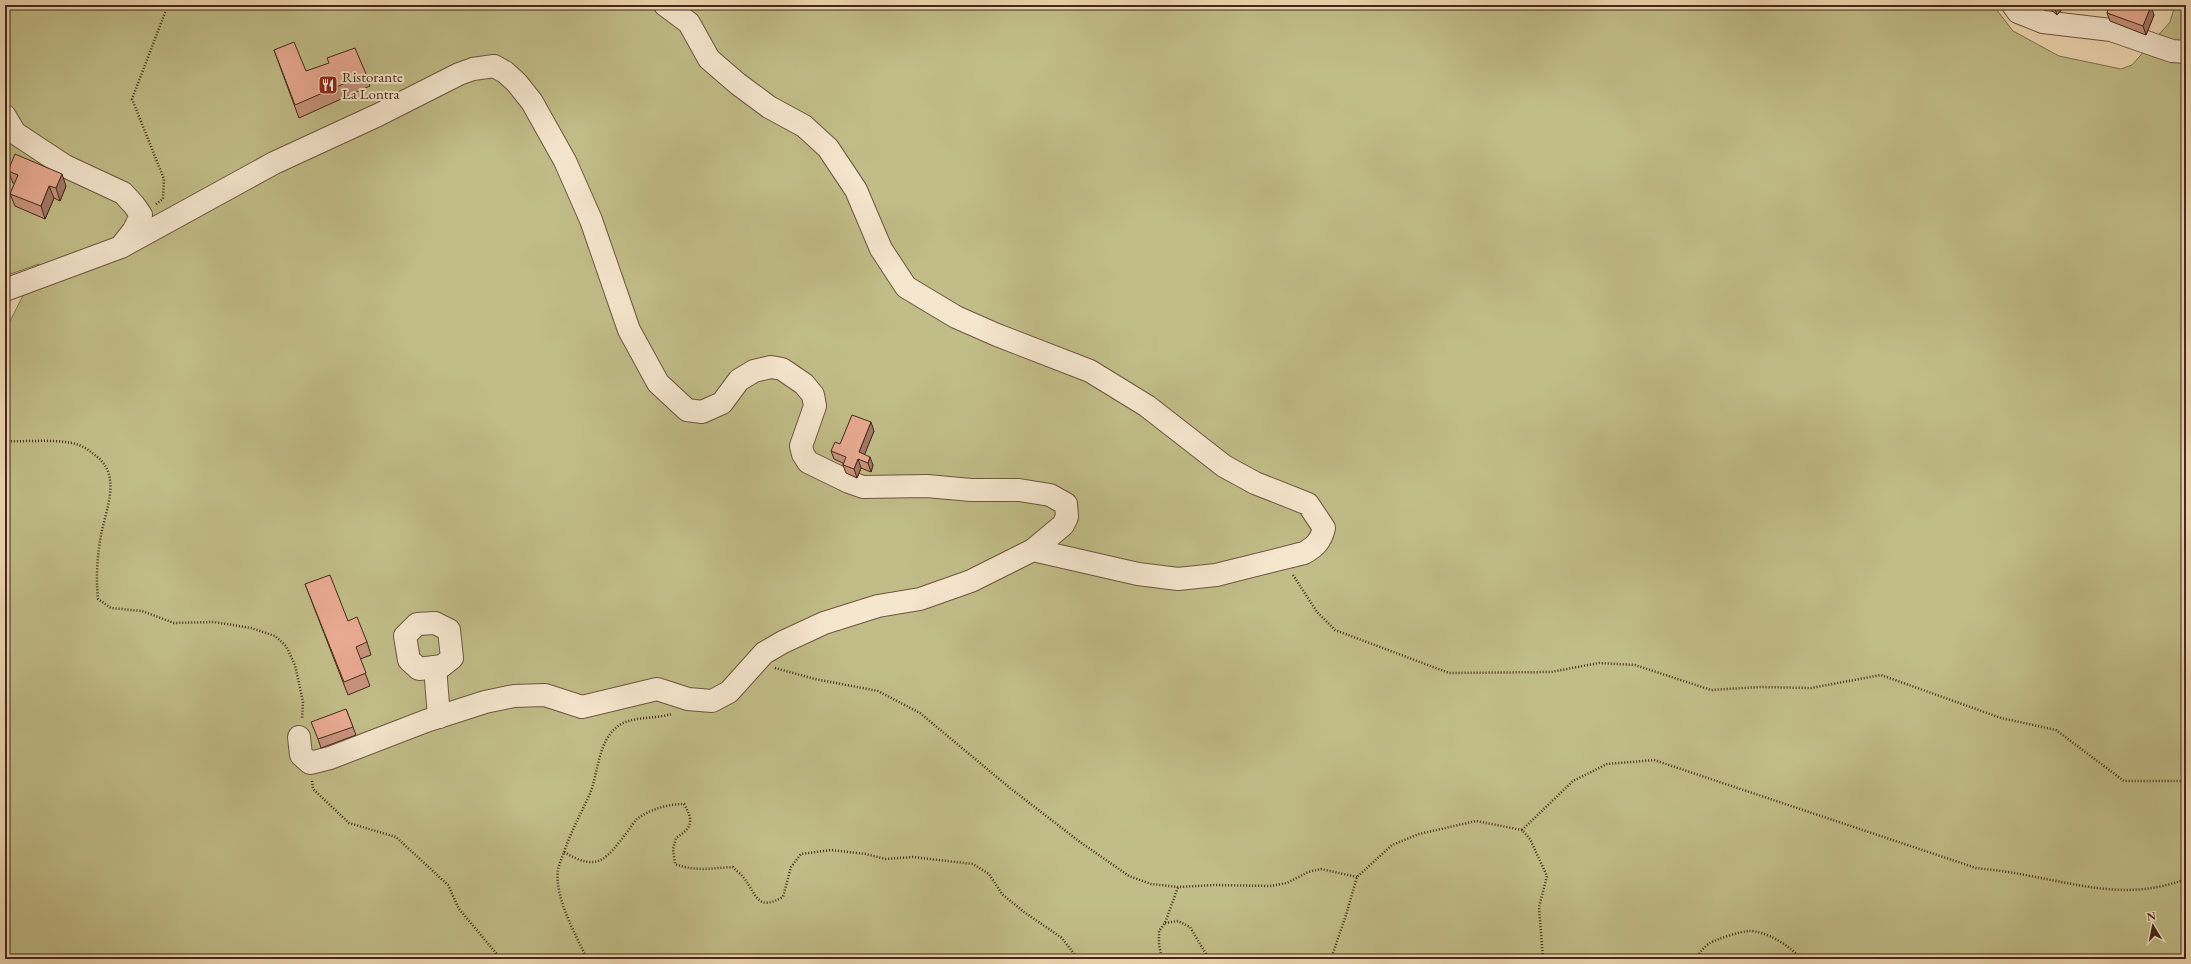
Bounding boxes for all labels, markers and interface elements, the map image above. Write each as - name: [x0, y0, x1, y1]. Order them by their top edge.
- place label: Ristorante La Lontra: [342, 67, 403, 103]
- restaurant icon: Ristorante La Lontra: [317, 74, 339, 96]
- north arrow: [2133, 906, 2173, 946]
- text: N: [2146, 908, 2157, 924]

